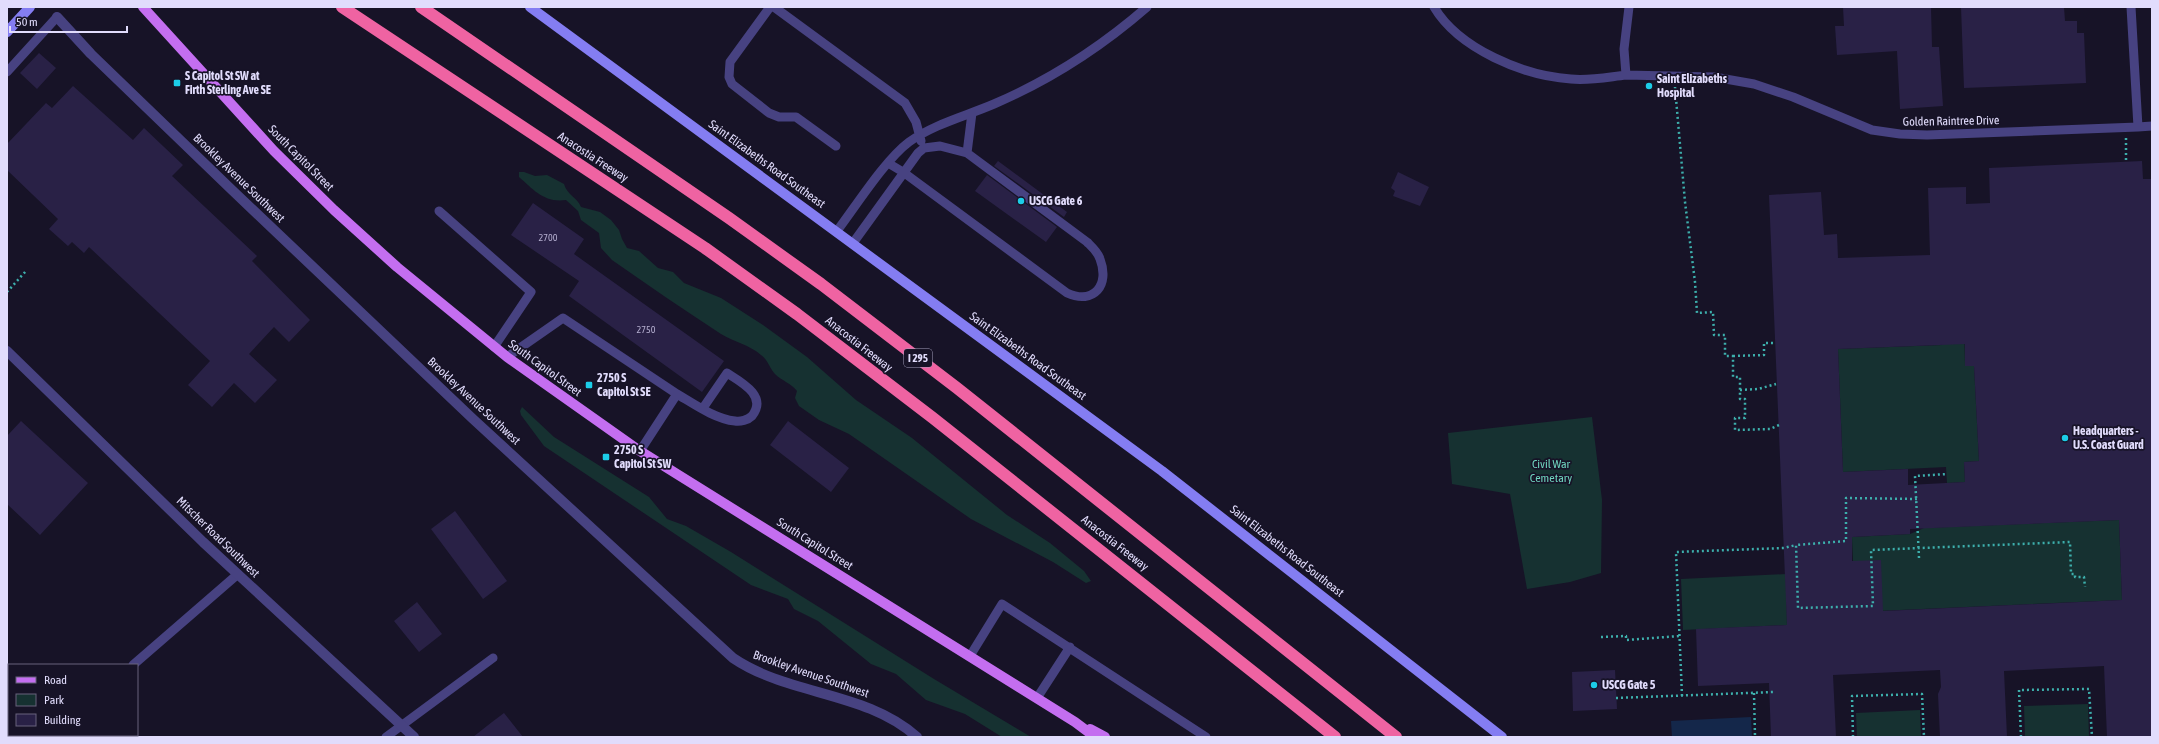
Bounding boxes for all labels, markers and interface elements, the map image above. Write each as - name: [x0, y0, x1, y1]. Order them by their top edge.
- scale bar: [10, 8, 127, 34]
- text: 50 m: [16, 15, 38, 29]
- place label: S Capitol St SW at Firth Sterling Ave SE: [185, 69, 271, 97]
- place label: Saint Elizabeths Hospital: [1657, 72, 1728, 100]
- marker: S Capitol St SW at Firth Sterling Ave SE: [172, 78, 182, 88]
- marker: Saint Elizabeths Hospital: [1644, 81, 1654, 91]
- street label: Golden Raintree Drive: [1903, 113, 1999, 129]
- street label: Saint Elizabeths Road Southeast: [706, 117, 828, 211]
- street label: South Capitol Street: [265, 122, 337, 194]
- street label: Anacostia Freeway: [555, 129, 631, 185]
- street label: Brookley Avenue Southwest: [190, 131, 288, 226]
- place label: USCG Gate 6: [1029, 194, 1083, 208]
- marker: USCG Gate 6: [1016, 196, 1026, 206]
- house number: 2700: [539, 232, 558, 243]
- street label: Saint Elizabeths Road Southeast: [967, 309, 1089, 403]
- street label: Anacostia Freeway: [823, 313, 895, 375]
- house number: 2750: [637, 324, 656, 335]
- street label: South Capitol Street: [506, 337, 585, 400]
- road number: I 295: [904, 349, 932, 367]
- street label: Brookley Avenue Southwest: [425, 354, 524, 448]
- place label: 2750 S Capitol St SE: [597, 371, 651, 399]
- marker: 2750 S Capitol St SE: [584, 380, 594, 390]
- place label: Headquarters - U.S. Coast Guard: [2073, 424, 2144, 452]
- marker: Headquarters - U.S. Coast Guard: [2060, 433, 2070, 443]
- place label: 2750 S Capitol St SW: [614, 443, 671, 471]
- marker: 2750 S Capitol St SW: [601, 452, 611, 462]
- park label: Civil War Cemetary: [1530, 457, 1572, 485]
- street label: Mitscher Road Southwest: [174, 494, 263, 581]
- street label: Saint Elizabeths Road Southeast: [1227, 502, 1347, 600]
- street label: Anacostia Freeway: [1079, 512, 1151, 574]
- street label: South Capitol Street: [774, 515, 856, 573]
- street label: Brookley Avenue Southwest: [751, 648, 871, 701]
- legend: [8, 664, 138, 736]
- text: Road: [44, 673, 67, 687]
- place label: USCG Gate 5: [1602, 678, 1656, 692]
- marker: USCG Gate 5: [1589, 680, 1599, 690]
- text: Park: [44, 693, 65, 707]
- text: Building: [44, 713, 82, 727]

